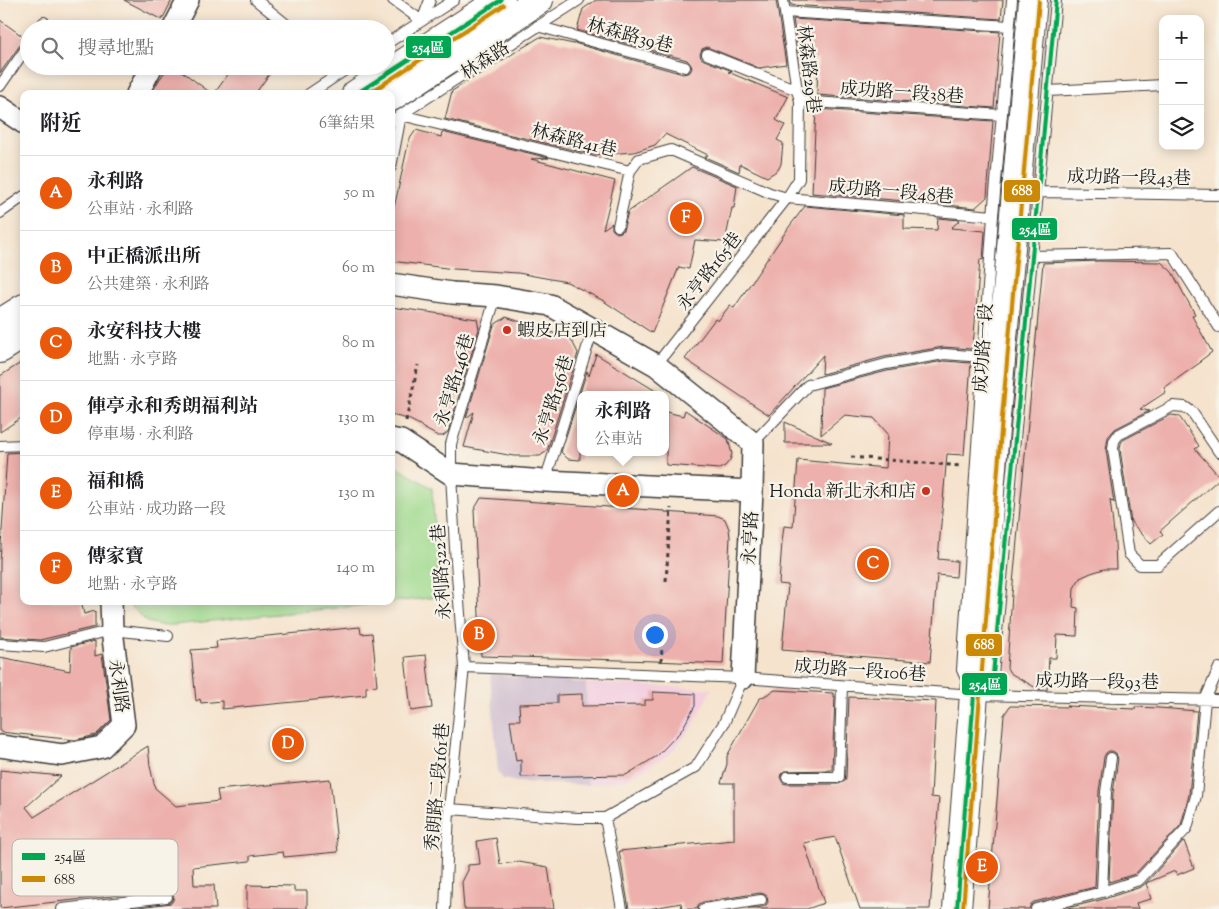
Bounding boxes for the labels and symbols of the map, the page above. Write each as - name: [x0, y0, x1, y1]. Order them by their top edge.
- street label: 林森路39巷: [584, 13, 675, 61]
- street label: 林森路29巷: [789, 23, 825, 115]
- line badge: 254區: [405, 35, 452, 59]
- street label: 林森路: [456, 36, 516, 87]
- text: 254區: [412, 39, 444, 59]
- street label: 成功路一段38巷: [839, 77, 965, 111]
- street label: 林森路41巷: [528, 119, 619, 165]
- street label: 成功路一段43巷: [1067, 165, 1191, 193]
- street label: 成功路一段48巷: [827, 175, 955, 211]
- line badge: 688: [1003, 179, 1041, 203]
- text: 688: [1012, 182, 1032, 202]
- pin: F: [670, 199, 702, 237]
- line badge: 254區: [1011, 217, 1058, 241]
- text: 254區: [1019, 221, 1051, 241]
- street label: 永亨路165巷: [672, 227, 750, 317]
- street label: 成功路一段: [969, 302, 1001, 394]
- place label: 蝦皮店到店: [517, 319, 607, 345]
- marker: 蝦皮店到店: [501, 324, 513, 336]
- street label: 永亨路146巷: [429, 331, 482, 430]
- street label: 永亨路156巷: [528, 352, 582, 449]
- pin: A: [607, 472, 639, 510]
- place label: Honda 新北永和店: [769, 480, 916, 506]
- marker: Honda 新北永和店: [920, 485, 932, 497]
- street label: 永亨路: [738, 510, 766, 566]
- street label: 永利路322巷: [427, 523, 459, 621]
- pin: C: [857, 545, 889, 583]
- pin: B: [463, 616, 495, 654]
- your location: [642, 622, 668, 648]
- line badge: 688: [965, 633, 1003, 657]
- text: 688: [974, 636, 994, 656]
- street label: 成功路一段106巷: [793, 654, 927, 690]
- street label: 永利路: [100, 658, 134, 715]
- street label: 成功路一段93巷: [1035, 669, 1159, 697]
- line badge: 254區: [961, 672, 1008, 696]
- text: 254區: [969, 676, 1001, 696]
- street label: 秀朗路二段161巷: [420, 722, 458, 853]
- pin: D: [272, 725, 304, 763]
- legend: [12, 839, 178, 896]
- text: 254區: [54, 848, 86, 868]
- pin: E: [966, 848, 998, 886]
- text: 688: [54, 871, 75, 891]

